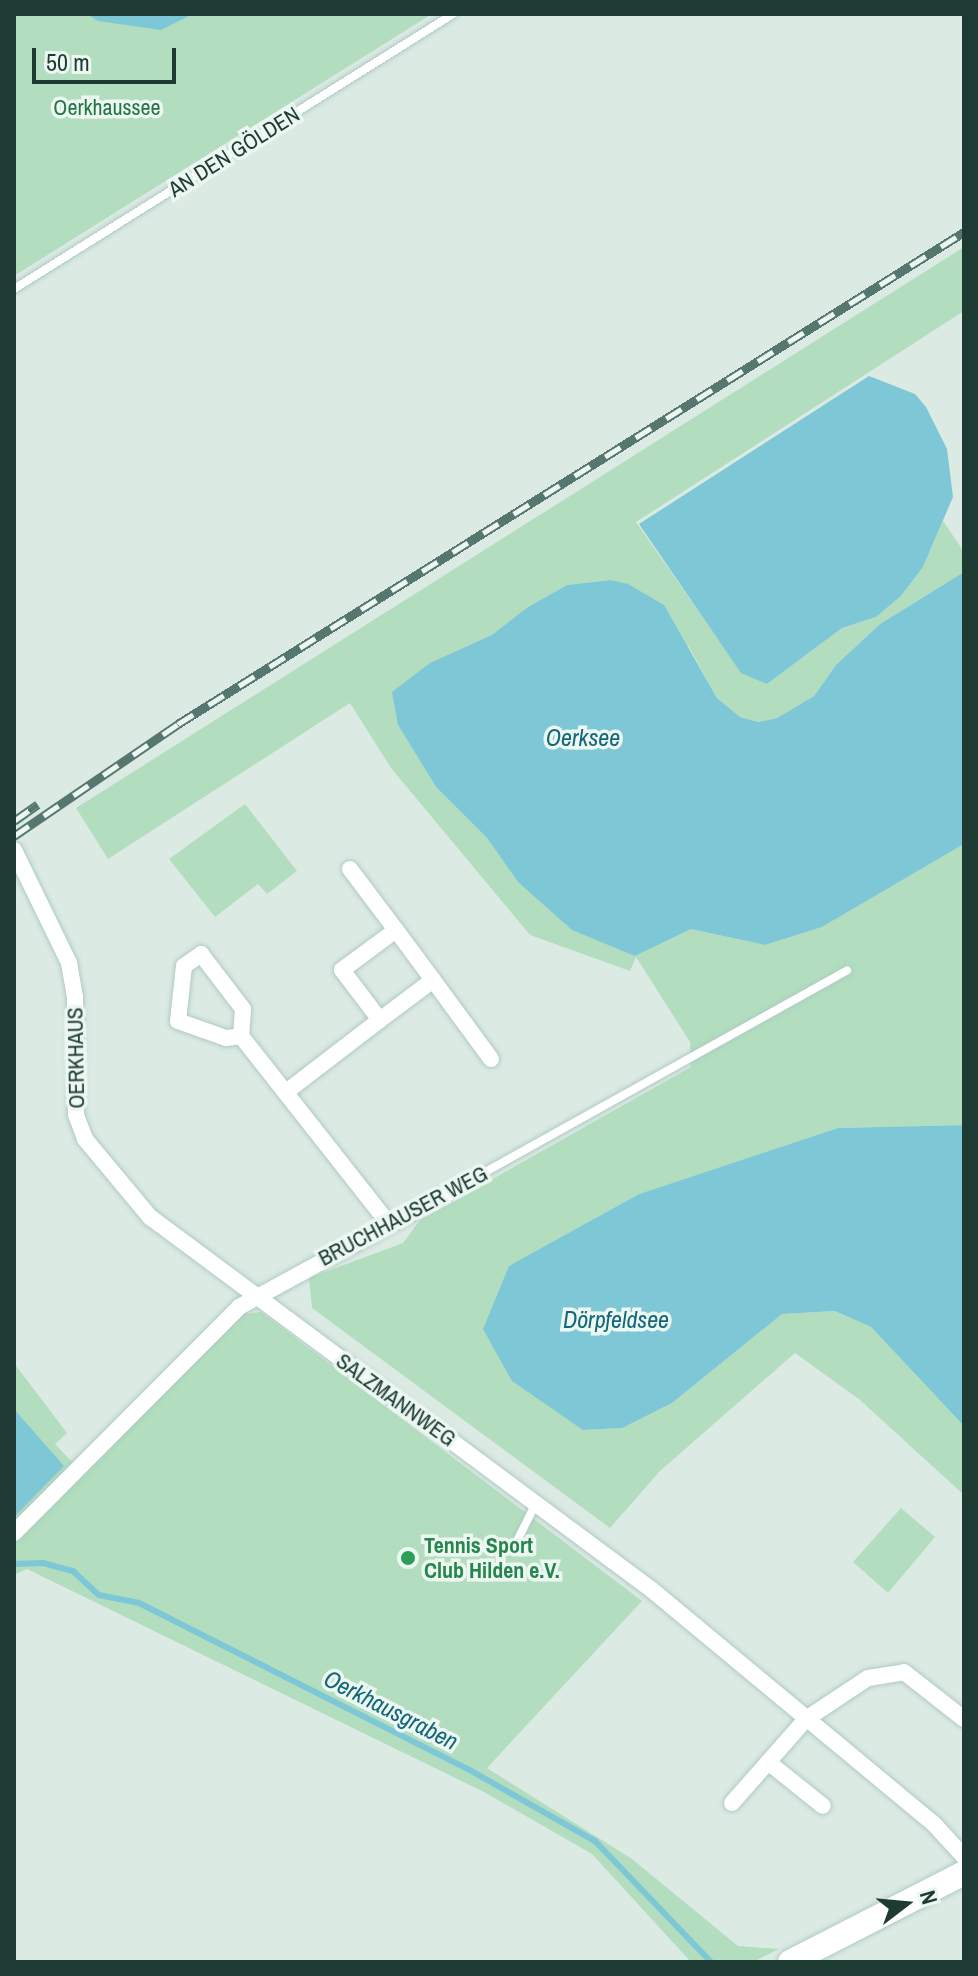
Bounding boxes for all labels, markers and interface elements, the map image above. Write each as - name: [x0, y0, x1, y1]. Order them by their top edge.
- scale bar: [36, 32, 180, 82]
- text: 50 m: [46, 46, 90, 78]
- park label: Oerkhaussee: [53, 95, 161, 121]
- street label: AN DEN GÖLDEN: [164, 101, 304, 203]
- water label: Oerksee: [546, 724, 620, 752]
- street label: OERKHAUS: [62, 1007, 90, 1109]
- street label: BRUCHHAUSER WEG: [314, 1160, 492, 1272]
- water label: Dörpfeldsee: [563, 1306, 669, 1334]
- street label: SALZMANNWEG: [331, 1348, 461, 1452]
- place label: Tennis Sport Club Hilden e.V.: [424, 1532, 560, 1584]
- marker: Tennis Sport Club Hilden e.V.: [399, 1549, 417, 1567]
- water label: Oerkhausgraben: [319, 1664, 463, 1756]
- north arrow: [866, 1864, 946, 1944]
- text: N: [913, 1887, 945, 1908]

